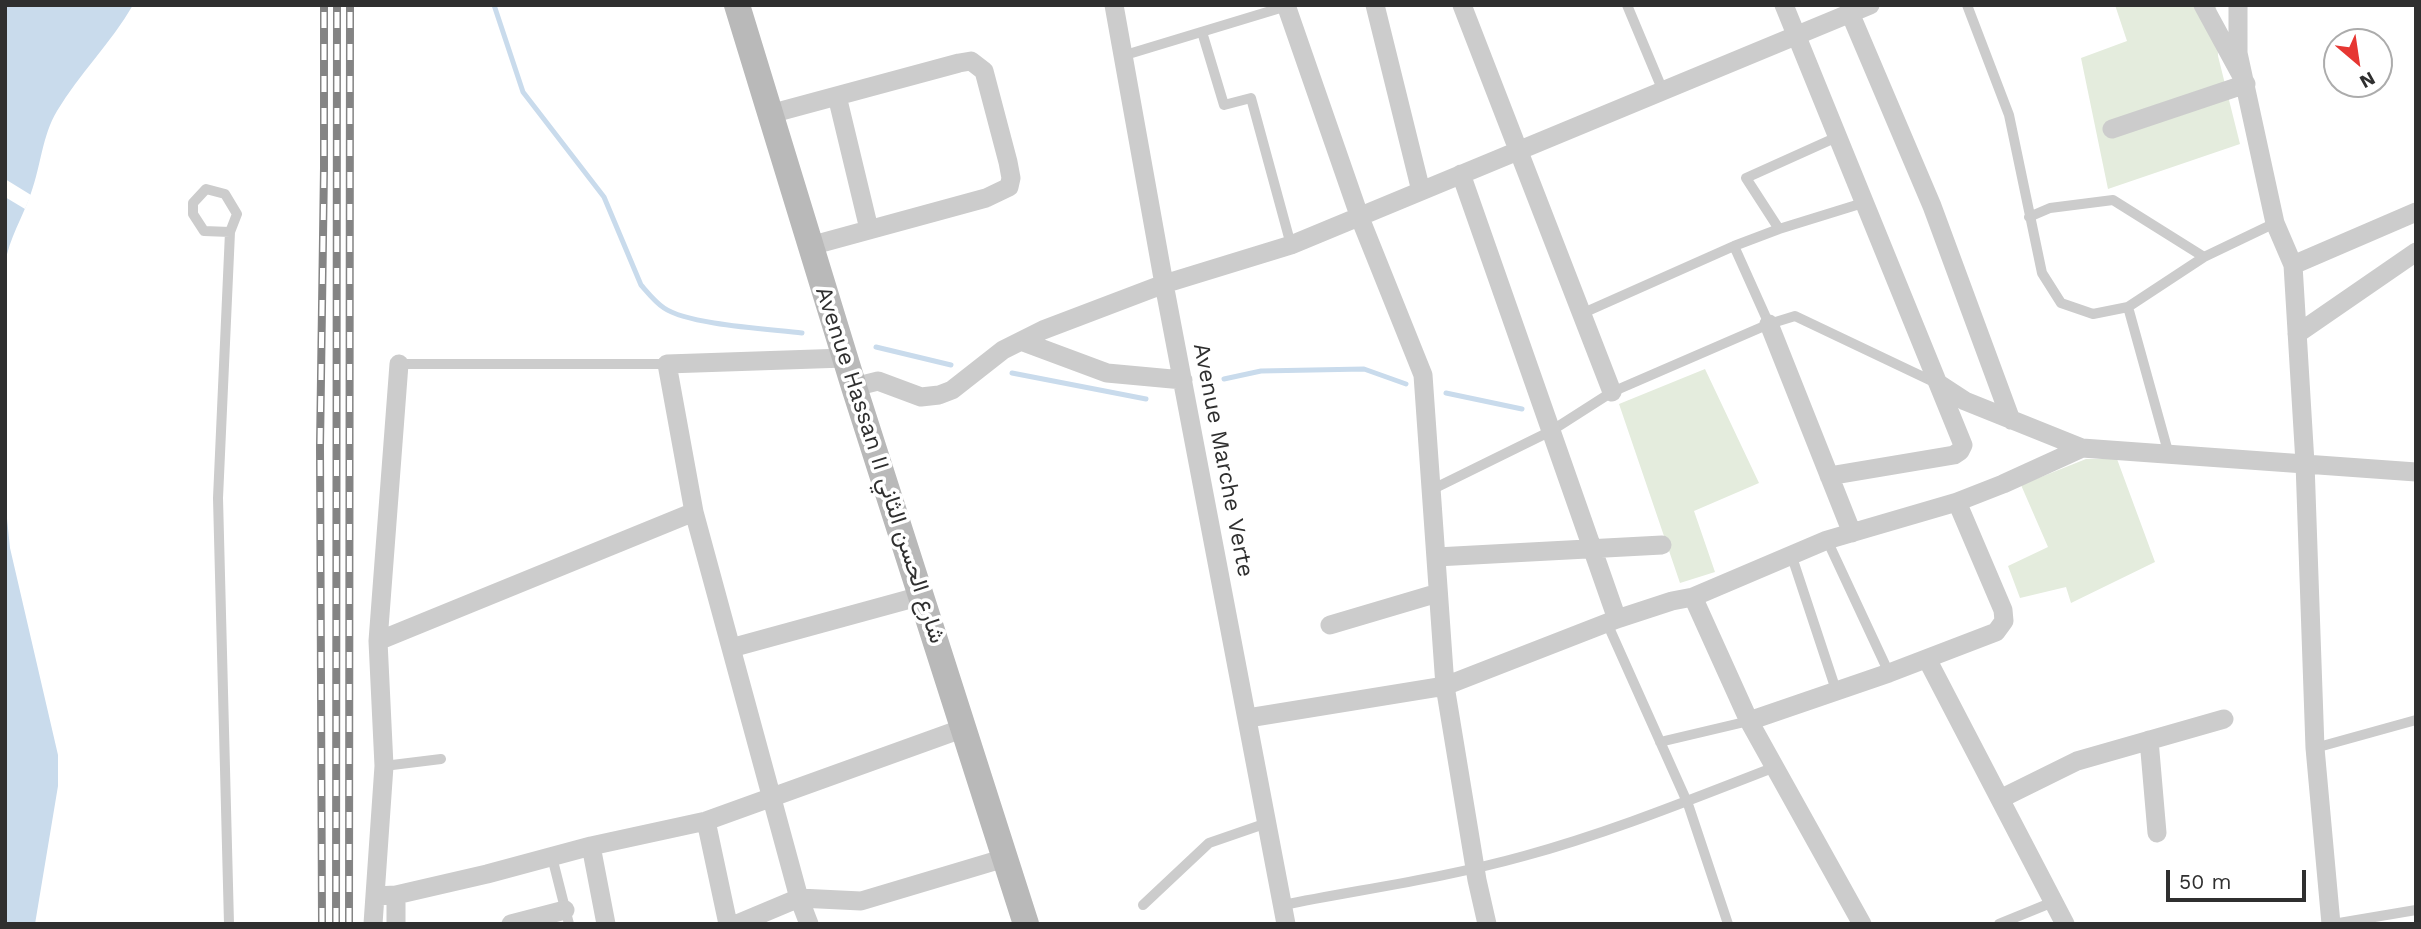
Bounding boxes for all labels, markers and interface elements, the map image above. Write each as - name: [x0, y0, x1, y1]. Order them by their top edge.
- north arrow: [2323, 28, 2393, 98]
- text: N: [2356, 67, 2379, 94]
- street label: Avenue Hassan II شارع الحسن الثاني: [809, 283, 951, 647]
- street label: Avenue Marche Verte: [1187, 341, 1259, 579]
- scale bar: [2169, 856, 2309, 900]
- text: 50 m: [2179, 869, 2231, 894]

